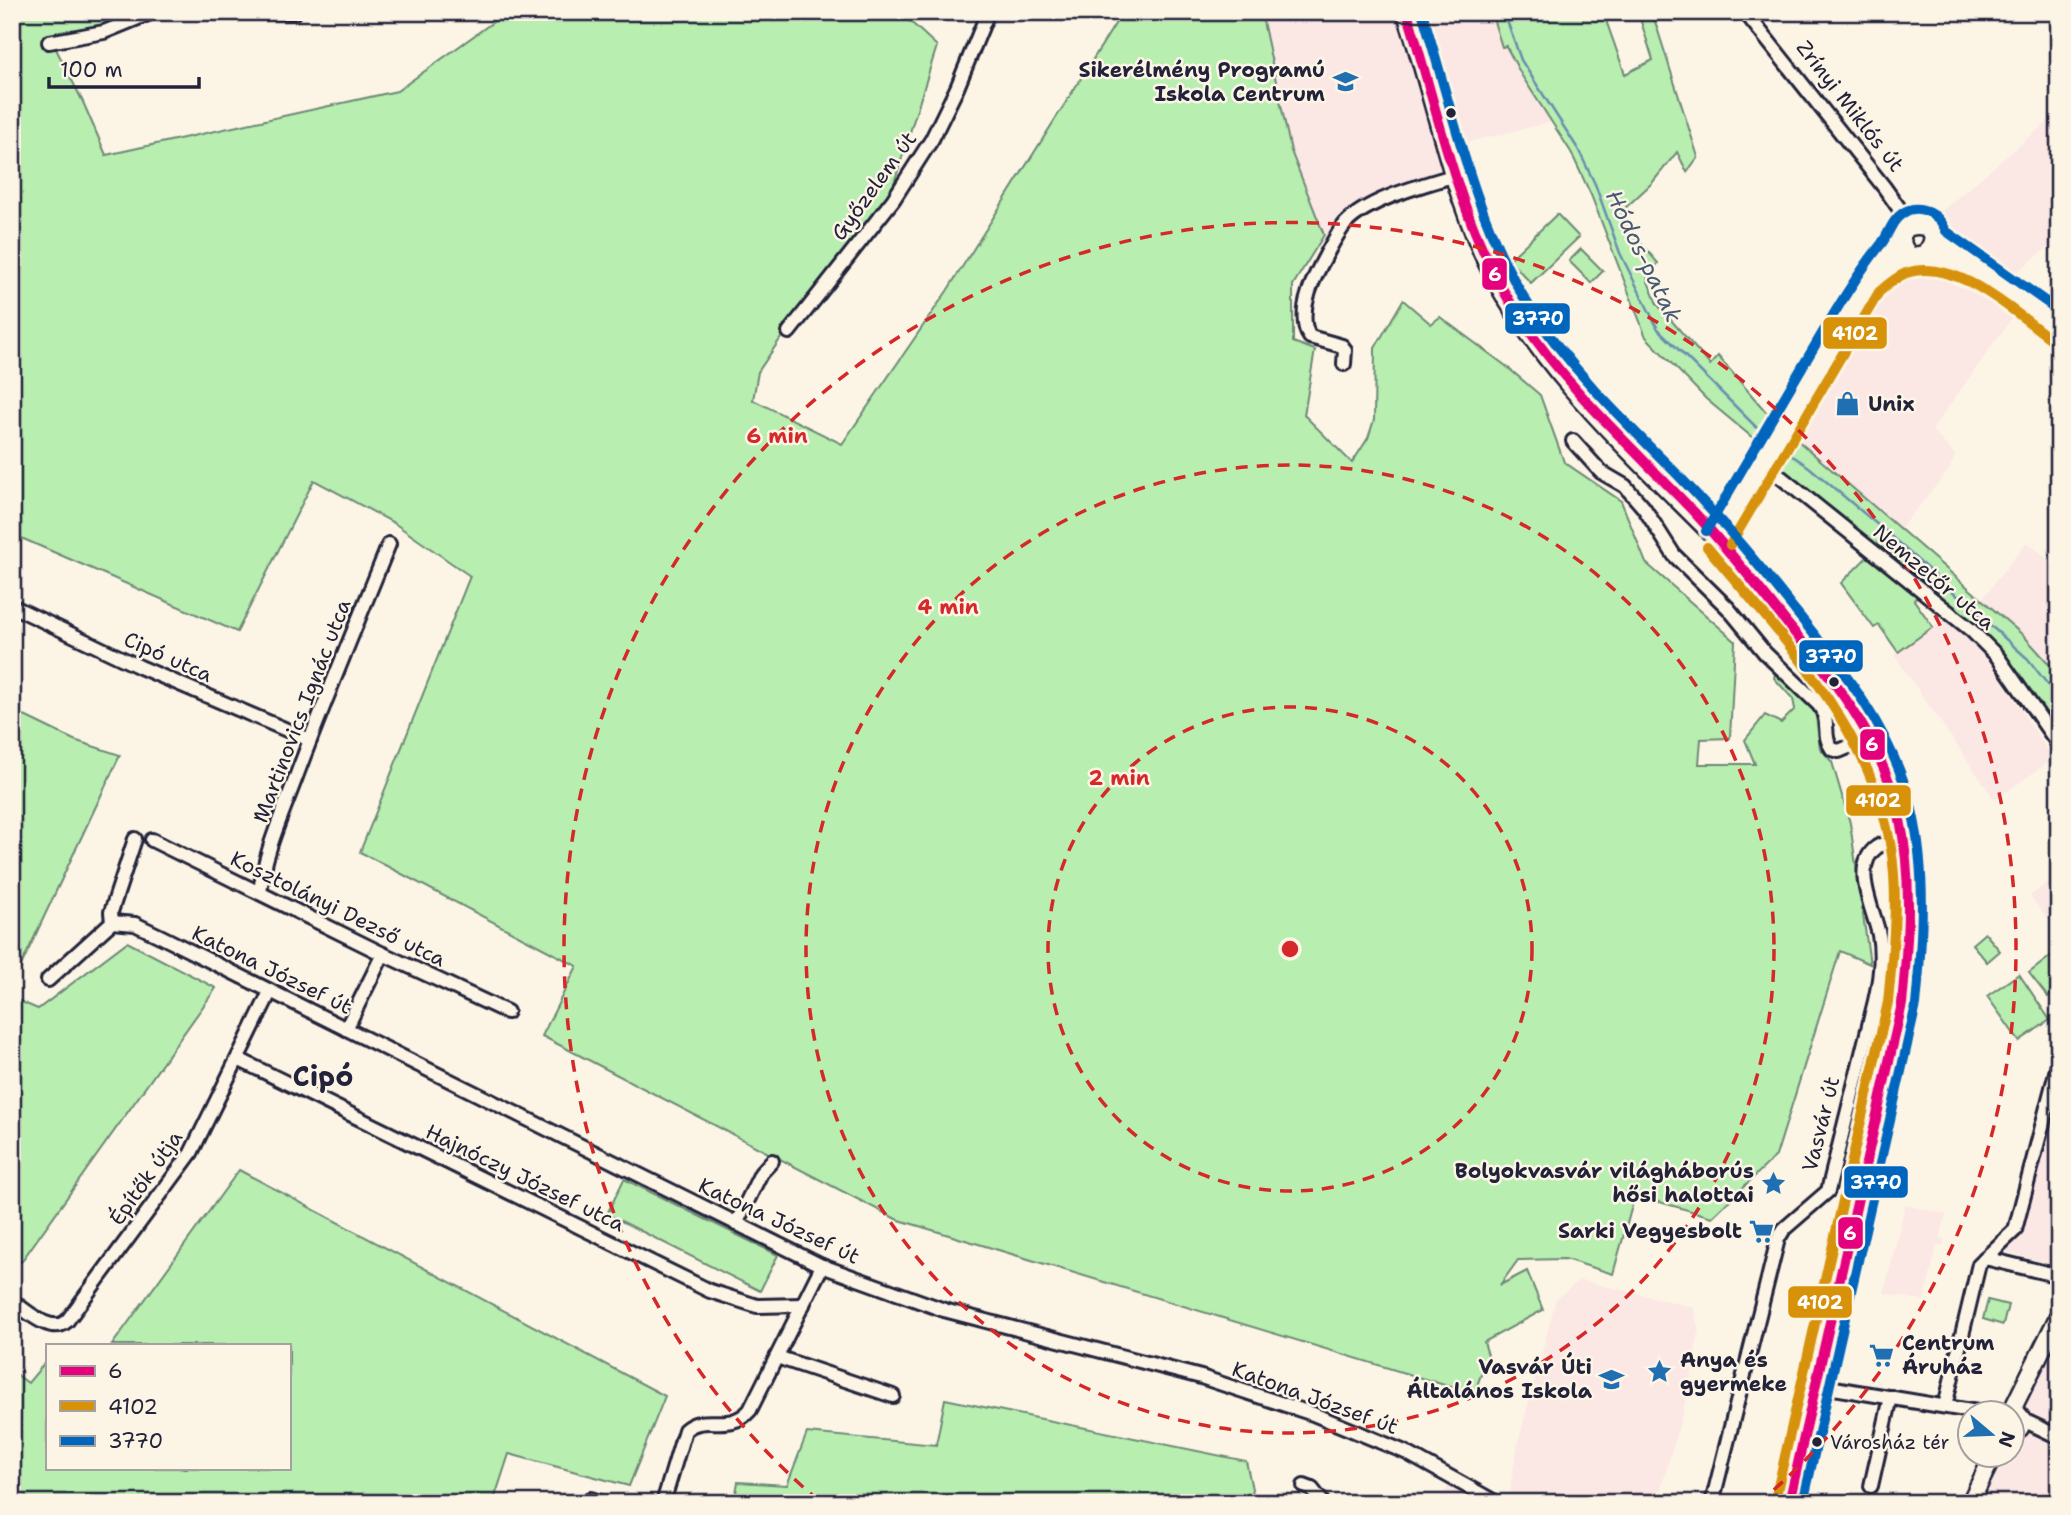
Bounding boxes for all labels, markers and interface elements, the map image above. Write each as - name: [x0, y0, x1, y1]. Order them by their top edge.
- street label: Zrínyi Miklós út: [1790, 35, 1910, 177]
- scale bar: [49, 46, 200, 90]
- text: 100 m: [60, 56, 123, 84]
- place label: Sikerélmény Programú Iskola Centrum: [1078, 56, 1325, 108]
- school or university icon: Sikerélmény Programú Iskola Centrum: [1331, 68, 1359, 96]
- unlabelled marker: [1444, 106, 1458, 120]
- street label: Győzelem út: [825, 126, 923, 246]
- water label: Hódos-patak: [1599, 185, 1689, 327]
- line badge: 6: [1481, 257, 1508, 291]
- text: 6: [1488, 262, 1502, 287]
- line badge: 3770: [1504, 302, 1571, 335]
- text: 3770: [1512, 306, 1564, 331]
- line badge: 4102: [1822, 316, 1888, 350]
- text: 4102: [1832, 321, 1878, 346]
- shop icon: Unix: [1834, 390, 1862, 418]
- place label: Unix: [1868, 390, 1915, 418]
- text: 6 min: [746, 422, 808, 450]
- street label: Nemzetőr utca: [1867, 518, 2001, 636]
- text: 4 min: [917, 593, 979, 621]
- street label: Martinovics Ignác utca: [246, 595, 358, 827]
- street label: Cipó utca: [119, 625, 217, 689]
- line badge: 3770: [1798, 639, 1864, 673]
- text: 3770: [1805, 644, 1857, 669]
- unlabelled marker: [1827, 675, 1841, 689]
- line badge: 6: [1859, 728, 1886, 761]
- text: 6: [1865, 732, 1879, 757]
- text: 2 min: [1088, 764, 1150, 792]
- line badge: 4102: [1845, 784, 1912, 817]
- text: 4102: [1855, 788, 1901, 813]
- street label: Kosztolányi Dezső utca: [226, 845, 450, 973]
- street label: Katona József út: [187, 919, 357, 1021]
- centre of rings: [1278, 937, 1302, 961]
- district label: Cipó: [292, 1057, 354, 1095]
- street label: Vasvár út: [1796, 1073, 1846, 1175]
- street label: Hajnóczy József utca: [421, 1118, 629, 1238]
- street label: Építők útja: [102, 1124, 189, 1231]
- place label: Bolyokvasvár világháborús hősi halottai: [1455, 1157, 1754, 1209]
- line badge: 3770: [1843, 1165, 1909, 1199]
- place icon: Bolyokvasvár világháborús hősi halottai: [1760, 1169, 1788, 1197]
- text: 3770: [1850, 1170, 1902, 1195]
- street label: Katona József út: [694, 1171, 864, 1271]
- line badge: 6: [1837, 1216, 1864, 1250]
- place label: Sarki Vegyesbolt: [1558, 1217, 1742, 1245]
- supermarket icon: Sarki Vegyesbolt: [1748, 1217, 1776, 1245]
- text: 6: [1843, 1221, 1857, 1246]
- line badge: 4102: [1787, 1285, 1853, 1319]
- text: 4102: [1797, 1290, 1843, 1315]
- place label: Centrum Áruház: [1902, 1329, 1994, 1381]
- supermarket icon: Centrum Áruház: [1868, 1341, 1896, 1369]
- legend: [46, 1344, 290, 1470]
- place label: Anya és gyermeke: [1680, 1346, 1787, 1398]
- place label: Vasvár Úti Általános Iskola: [1407, 1352, 1593, 1405]
- street label: Katona József út: [1228, 1355, 1402, 1441]
- text: 6: [108, 1357, 123, 1385]
- place icon: Anya és gyermeke: [1646, 1358, 1674, 1386]
- school or university icon: Vasvár Úti Általános Iskola: [1598, 1365, 1626, 1393]
- text: 4102: [108, 1393, 158, 1421]
- north arrow: [1955, 1400, 2025, 1470]
- text: 3770: [108, 1427, 163, 1455]
- text: N: [1992, 1428, 2021, 1451]
- place label: Városház tér: [1830, 1430, 1950, 1455]
- marker: Városház tér: [1810, 1435, 1824, 1449]

